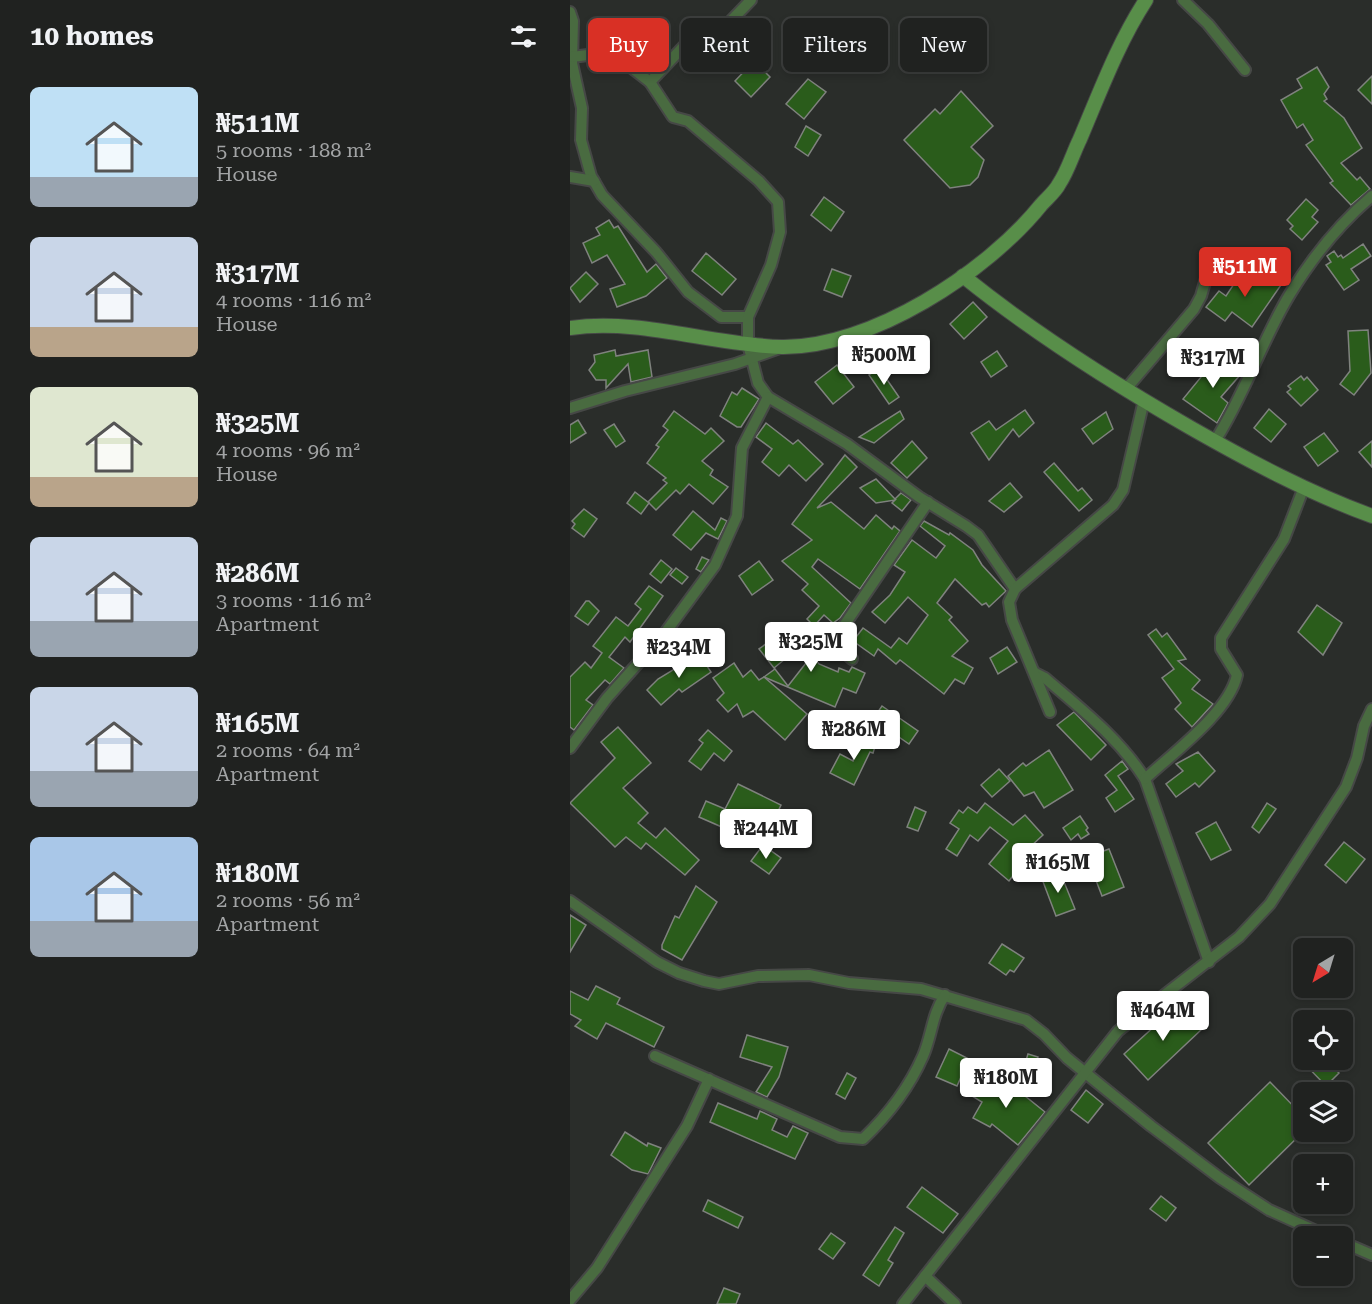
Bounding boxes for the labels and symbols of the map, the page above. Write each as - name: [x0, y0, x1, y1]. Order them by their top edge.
- pin: ₦511M: [1203, 247, 1287, 298]
- pin: ₦500M: [842, 335, 926, 386]
- pin: ₦317M: [1171, 338, 1255, 389]
- pin: ₦325M: [769, 622, 853, 673]
- pin: ₦234M: [637, 628, 721, 679]
- pin: ₦286M: [812, 710, 896, 761]
- pin: ₦244M: [724, 809, 808, 860]
- pin: ₦165M: [1016, 843, 1100, 894]
- north arrow: [1293, 938, 1353, 998]
- pin: ₦464M: [1121, 991, 1205, 1042]
- pin: ₦180M: [964, 1058, 1048, 1109]

